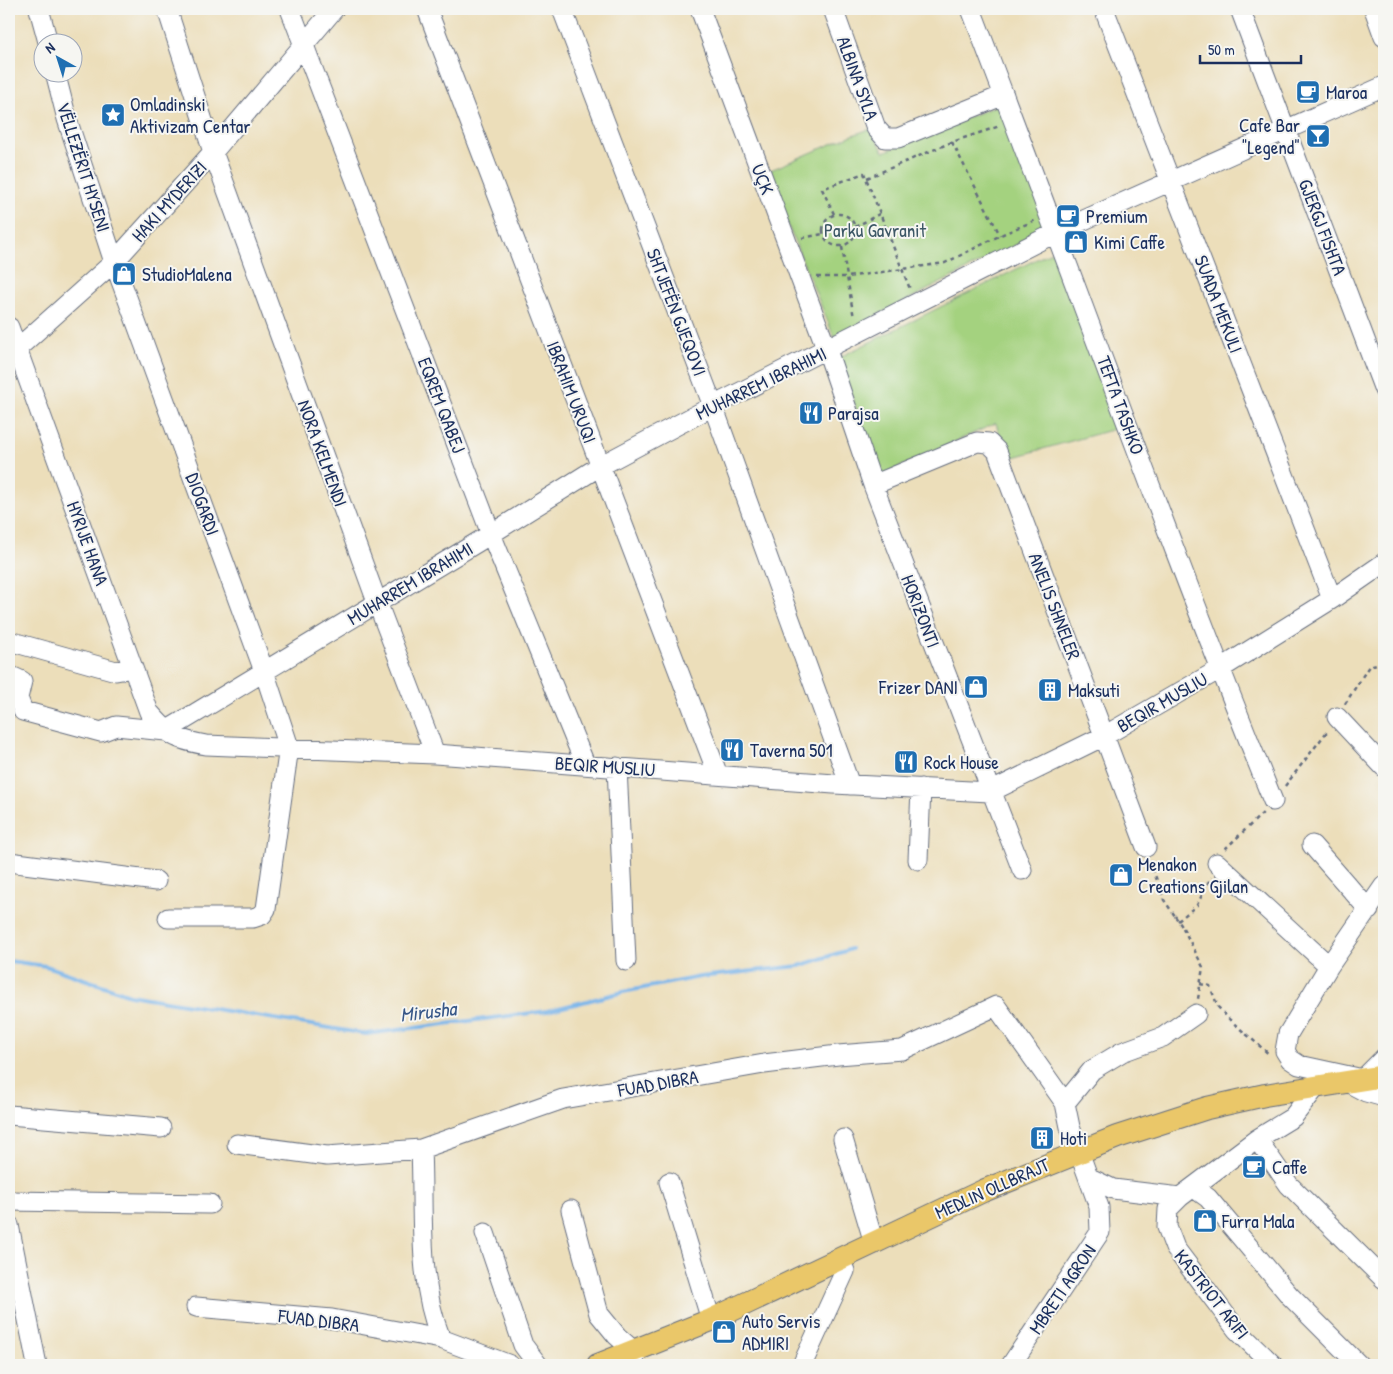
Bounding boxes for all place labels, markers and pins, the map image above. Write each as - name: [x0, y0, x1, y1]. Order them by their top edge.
- cafe icon: Maroa: [1295, 79, 1321, 105]
- place label: Maroa: [1326, 79, 1368, 105]
- place label: Omladinski Aktivizam Centar: [130, 91, 251, 139]
- place icon: Omladinski Aktivizam Centar: [100, 102, 126, 128]
- place label: Cafe Bar "Legend": [1239, 112, 1301, 160]
- bar icon: Cafe Bar "Legend": [1305, 123, 1331, 149]
- cafe icon: Premium: [1055, 203, 1081, 229]
- place label: Premium: [1086, 203, 1148, 229]
- shop icon: Kimi Caffe: [1063, 229, 1089, 255]
- place label: Kimi Caffe: [1094, 229, 1166, 255]
- shop icon: StudioMalena: [111, 261, 137, 287]
- place label: StudioMalena: [142, 261, 232, 287]
- restaurant icon: Parajsa: [798, 400, 824, 426]
- place label: Parajsa: [828, 400, 879, 426]
- place label: Frizer DANI: [878, 674, 958, 700]
- shop icon: Frizer DANI: [963, 674, 989, 700]
- building icon: Maksuti: [1037, 677, 1063, 703]
- place label: Maksuti: [1068, 677, 1120, 703]
- restaurant icon: Taverna 501: [719, 737, 745, 763]
- place label: Taverna 501: [750, 737, 833, 763]
- restaurant icon: Rock House: [893, 749, 919, 775]
- place label: Rock House: [924, 749, 999, 775]
- place label: Menakon Creations Gjilan: [1138, 851, 1248, 899]
- shop icon: Menakon Creations Gjilan: [1108, 862, 1134, 888]
- building icon: Hoti: [1029, 1125, 1055, 1151]
- place label: Hoti: [1060, 1125, 1087, 1151]
- cafe icon: Caffe: [1241, 1154, 1267, 1180]
- place label: Caffe: [1272, 1154, 1308, 1180]
- shop icon: Furra Mala: [1192, 1208, 1218, 1234]
- place label: Furra Mala: [1221, 1208, 1295, 1234]
- place label: Auto Servis ADMIRI: [742, 1308, 820, 1356]
- shop icon: Auto Servis ADMIRI: [711, 1319, 737, 1345]

